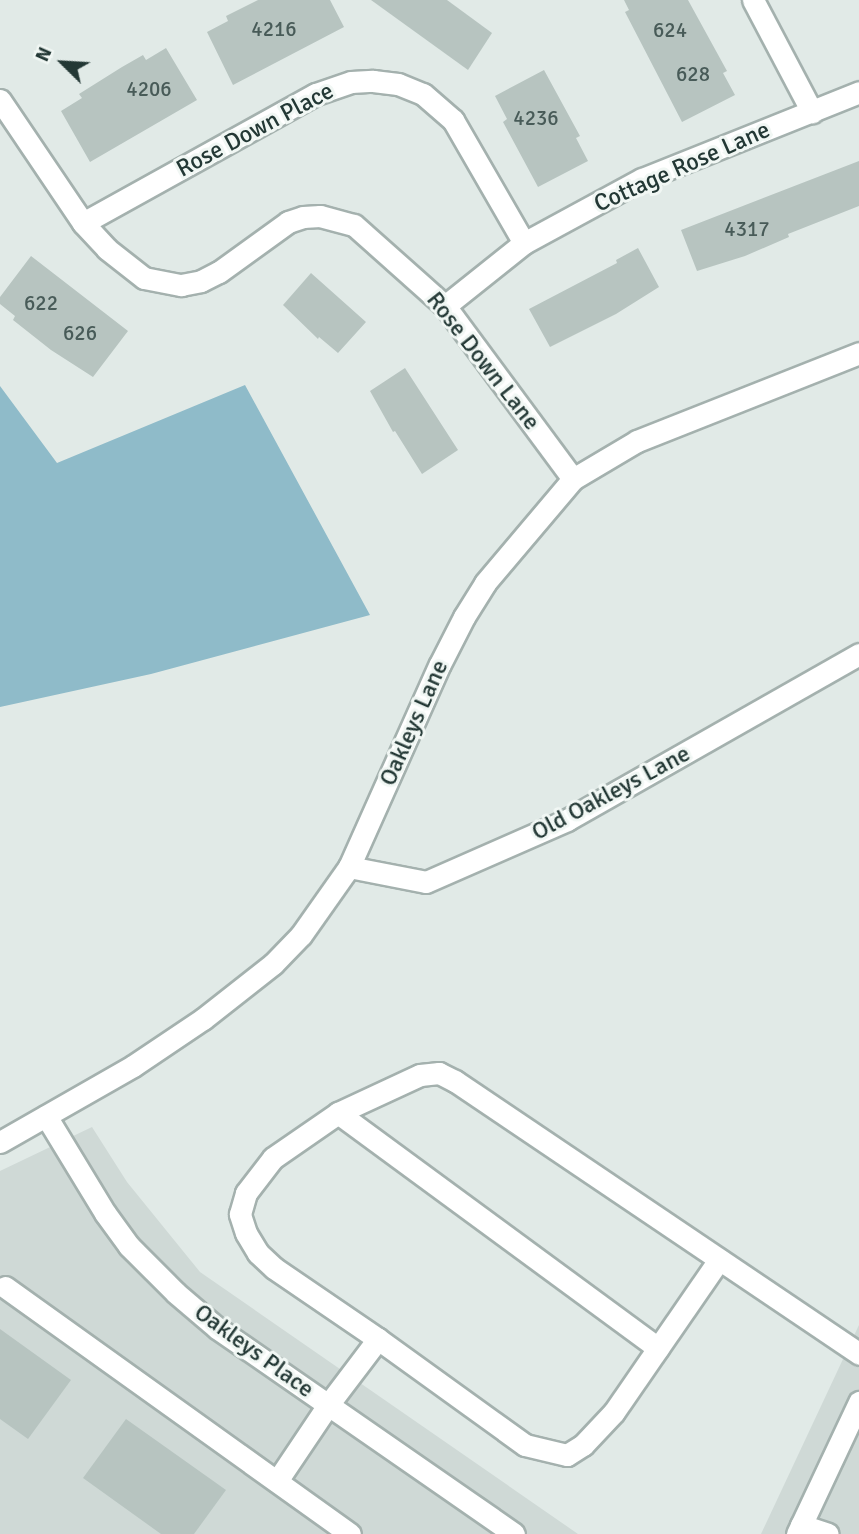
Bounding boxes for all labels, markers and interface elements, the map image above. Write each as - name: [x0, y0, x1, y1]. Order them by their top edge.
- house number: 4216: [251, 16, 297, 42]
- house number: 624: [653, 17, 687, 43]
- north arrow: [28, 28, 98, 98]
- text: N: [30, 44, 57, 65]
- house number: 628: [676, 61, 710, 87]
- house number: 4206: [126, 76, 172, 102]
- street label: Rose Down Place: [171, 76, 339, 184]
- house number: 4236: [513, 105, 559, 131]
- street label: Cottage Rose Lane: [590, 115, 774, 219]
- house number: 4317: [724, 216, 770, 242]
- street label: Rose Down Lane: [420, 286, 546, 436]
- house number: 622: [24, 290, 58, 316]
- house number: 626: [63, 320, 97, 346]
- street label: Oakleys Lane: [374, 656, 454, 790]
- street label: Old Oakleys Lane: [527, 739, 695, 847]
- street label: Oakleys Place: [189, 1298, 319, 1404]

